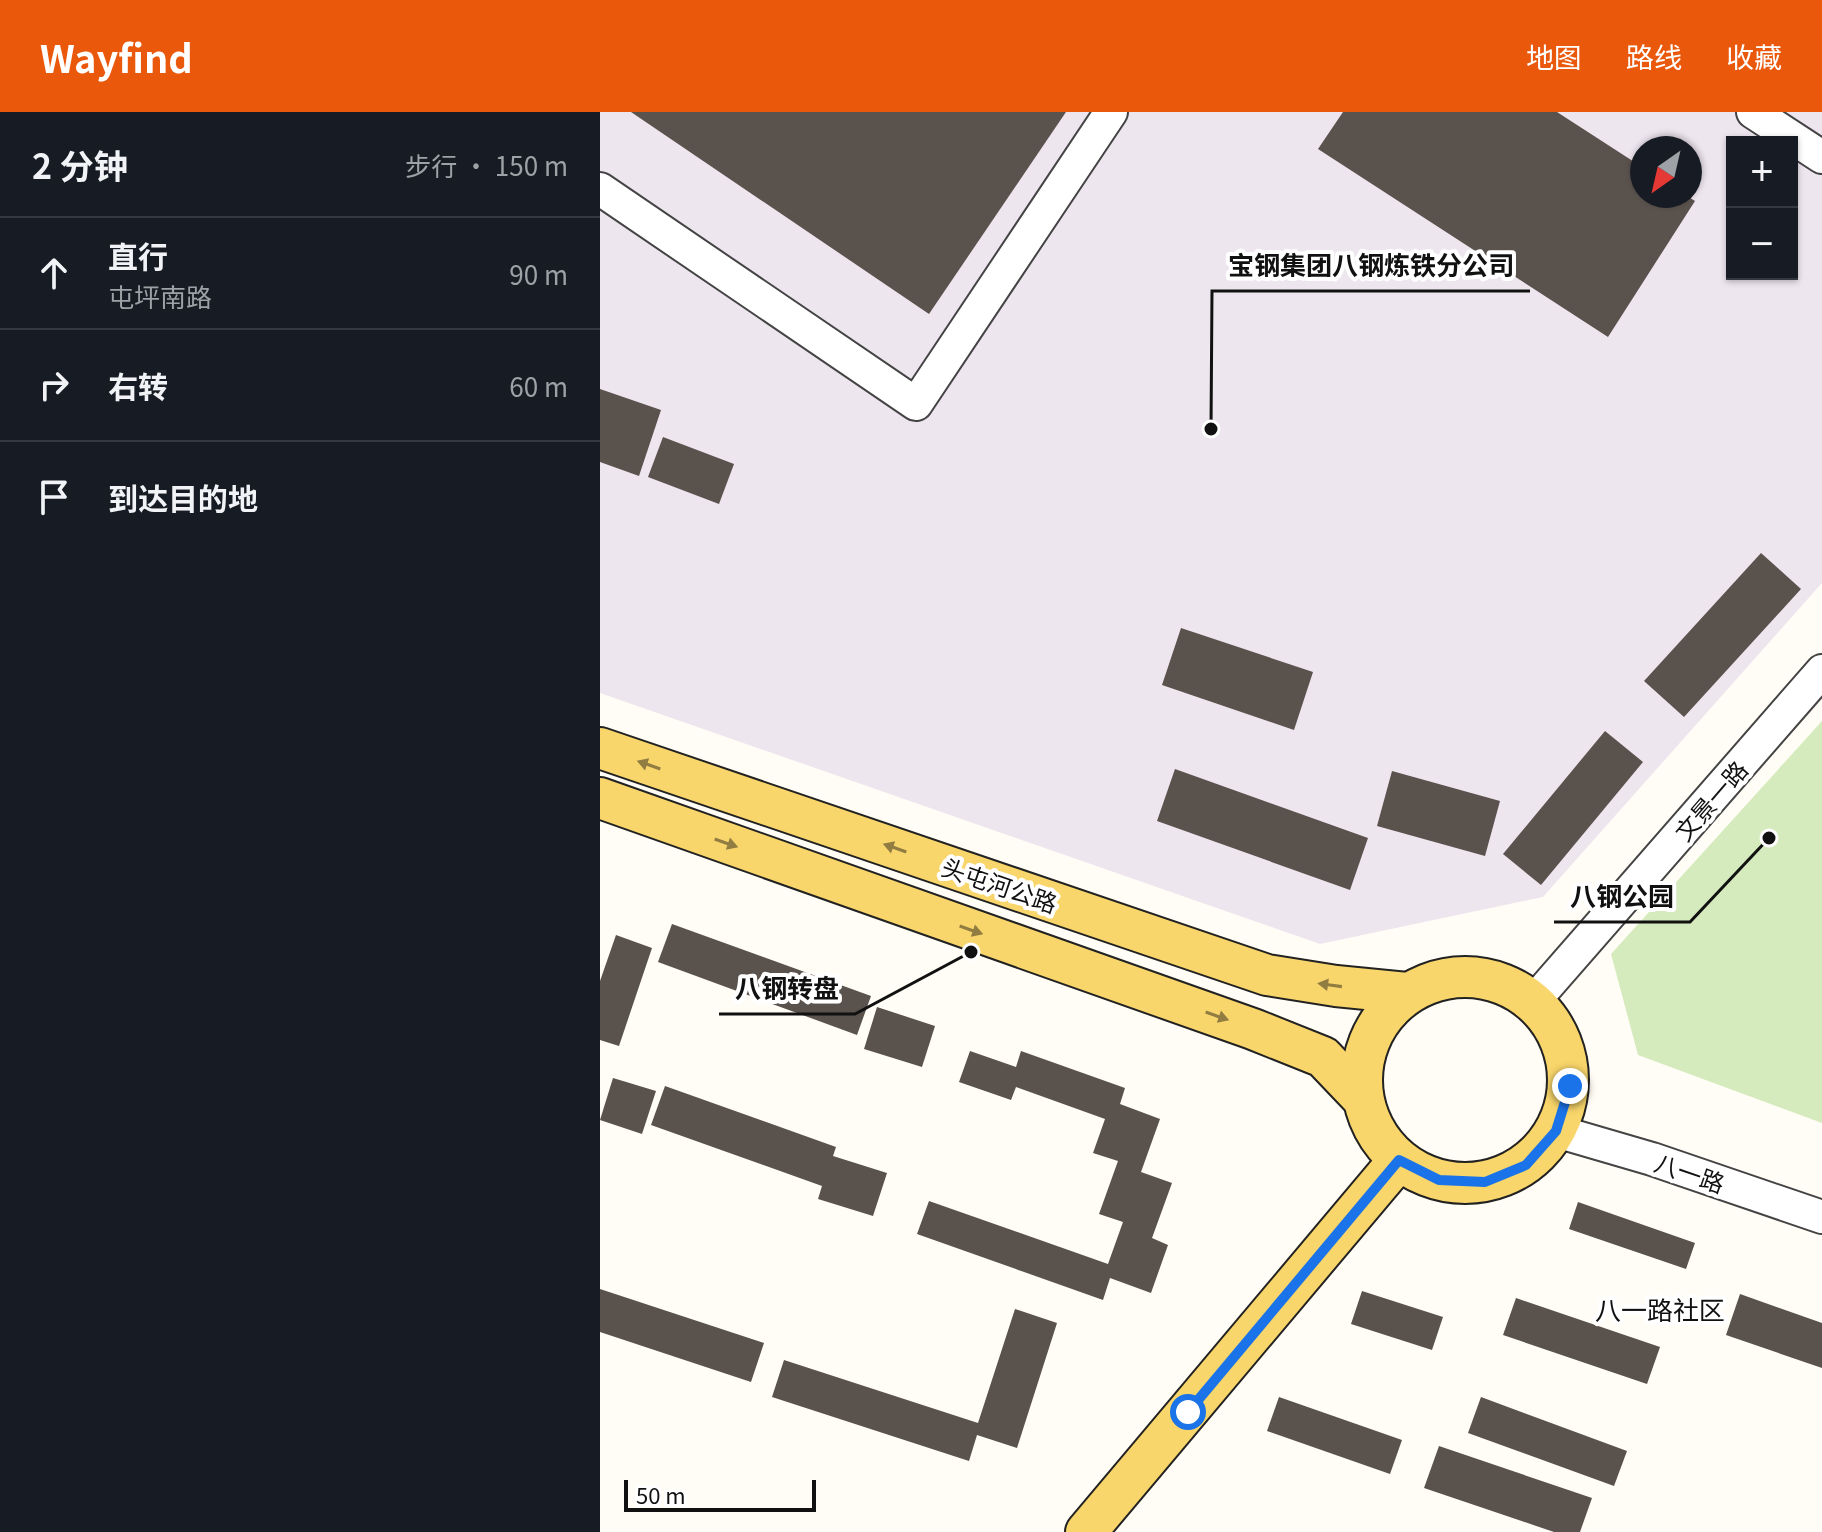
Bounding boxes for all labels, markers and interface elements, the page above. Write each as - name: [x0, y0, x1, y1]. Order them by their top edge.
- text: Wayfind: [40, 29, 193, 84]
- text: 地图: [1526, 36, 1582, 76]
- text: 路线: [1626, 36, 1682, 76]
- text: 收藏: [1726, 36, 1782, 76]
- north arrow: [1630, 136, 1702, 208]
- map controls: [1726, 136, 1798, 280]
- button: +: [1726, 136, 1798, 208]
- text: 2 分钟: [32, 140, 128, 189]
- text: 步行 · 150 m: [405, 146, 568, 183]
- button: −: [1726, 208, 1798, 280]
- text: 直行: [108, 233, 168, 277]
- callout: 宝钢集团八钢炼铁分公司: [1212, 241, 1530, 291]
- text: 宝钢集团八钢炼铁分公司: [1228, 245, 1514, 282]
- icon: ahead: [32, 251, 76, 295]
- text: 90 m: [509, 255, 568, 292]
- text: 屯坪南路: [108, 277, 212, 314]
- icon: right: [32, 363, 76, 407]
- text: 右转: [108, 363, 168, 407]
- text: 60 m: [509, 367, 568, 404]
- icon: arrive: [32, 475, 76, 519]
- text: 到达目的地: [108, 475, 258, 519]
- street label: 文景一路: [1665, 752, 1755, 848]
- one-way arrow: [637, 758, 661, 770]
- one-way arrow: [715, 837, 739, 850]
- one-way arrow: [883, 842, 907, 854]
- street label: 头屯河公路: [938, 848, 1062, 920]
- callout: 八钢公园: [1554, 872, 1690, 922]
- text: 八钢公园: [1570, 876, 1674, 913]
- one-way arrow: [960, 924, 984, 936]
- callout: 八钢转盘: [719, 964, 855, 1014]
- text: 八钢转盘: [735, 968, 839, 1005]
- one-way arrow: [1317, 978, 1342, 991]
- one-way arrow: [1205, 1011, 1229, 1023]
- route end: [1552, 1068, 1588, 1104]
- street label: 八一路: [1650, 1144, 1730, 1200]
- district label: 八一路社区: [1595, 1290, 1725, 1327]
- route start: [1170, 1394, 1206, 1430]
- scale bar: [624, 1476, 816, 1512]
- text: 50 m: [636, 1478, 686, 1510]

